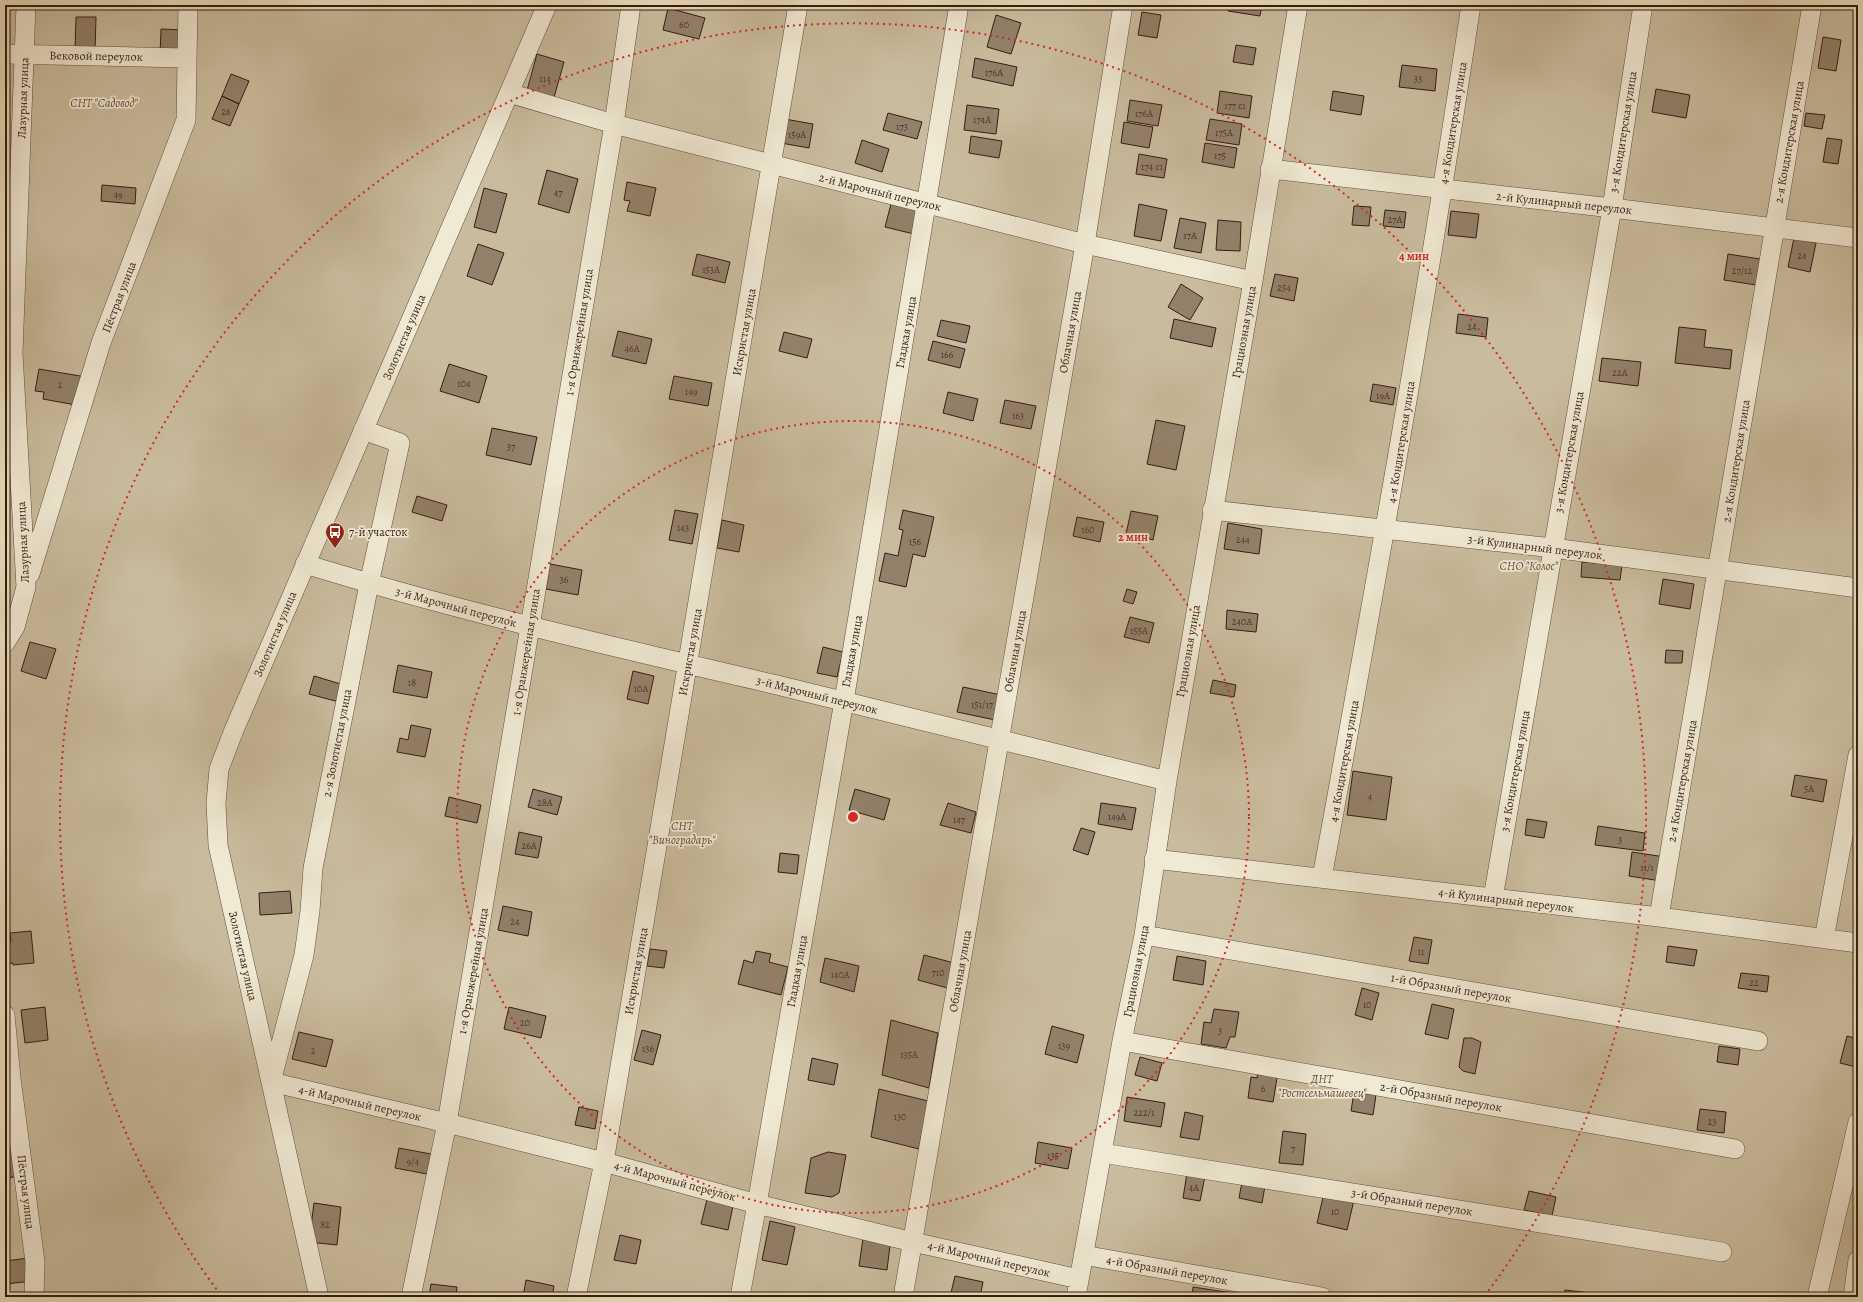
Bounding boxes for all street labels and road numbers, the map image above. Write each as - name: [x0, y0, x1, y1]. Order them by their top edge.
- street label: Вековой переулок: [49, 47, 143, 65]
- street label: Лазурная улица: [14, 57, 32, 139]
- street label: 4-я Кондитерская улица: [1435, 60, 1471, 185]
- street label: 3-я Кондитерская улица: [1605, 69, 1641, 194]
- street label: 2-я Кондитерская улица: [1770, 79, 1808, 205]
- street label: 2-й Марочный переулок: [817, 169, 943, 215]
- street label: 2-й Кулинарный переулок: [1495, 188, 1633, 218]
- street label: Пёстрая улица: [98, 259, 140, 335]
- street label: 1-я Оранжерейная улица: [561, 267, 597, 397]
- street label: Грациозная улица: [1228, 284, 1260, 379]
- street label: Искристая улица: [728, 287, 760, 377]
- street label: Облачная улица: [1055, 289, 1085, 374]
- street label: Золотистая улица: [379, 291, 429, 382]
- street label: Гладкая улица: [892, 294, 920, 369]
- street label: 4-я Кондитерская улица: [1383, 379, 1419, 504]
- street label: 3-я Кондитерская улица: [1550, 389, 1588, 514]
- street label: 2-я Кондитерская улица: [1718, 398, 1754, 524]
- street label: Лазурная улица: [13, 501, 33, 583]
- street label: 3-й Кулинарный переулок: [1467, 531, 1603, 563]
- street label: 3-й Марочный переулок: [394, 583, 518, 631]
- street label: 1-я Оранжерейная улица: [508, 587, 544, 717]
- street label: Золотистая улица: [250, 588, 300, 679]
- street label: Грациозная улица: [1172, 603, 1204, 698]
- street label: Искристая улица: [674, 607, 706, 697]
- street label: Облачная улица: [1000, 608, 1030, 693]
- street label: Гладкая улица: [838, 613, 866, 688]
- street label: 3-й Марочный переулок: [754, 672, 880, 718]
- street label: 2-я Золотистая улица: [319, 687, 355, 798]
- street label: 4-я Кондитерская улица: [1325, 698, 1363, 823]
- street label: 3-я Кондитерская улица: [1496, 708, 1534, 833]
- street label: 2-я Кондитерская улица: [1663, 718, 1701, 844]
- street label: 4-й Кулинарный переулок: [1437, 884, 1575, 916]
- street label: 1-я Оранжерейная улица: [454, 906, 492, 1035]
- street label: Золотистая улица: [225, 910, 261, 1003]
- street label: Грациозная улица: [1119, 923, 1153, 1018]
- street label: Искристая улица: [620, 926, 652, 1016]
- street label: Облачная улица: [945, 928, 975, 1013]
- street label: Гладкая улица: [783, 933, 811, 1008]
- street label: 1-й Образный переулок: [1390, 970, 1512, 1006]
- street label: 2-й Образный переулок: [1379, 1078, 1503, 1116]
- street label: 4-й Марочный переулок: [297, 1081, 423, 1125]
- street label: Пёстрая улица: [13, 1154, 39, 1231]
- street label: 4-й Марочный переулок: [612, 1157, 738, 1205]
- street label: 3-й Образный переулок: [1350, 1184, 1474, 1220]
- street label: 4-й Марочный переулок: [926, 1237, 1052, 1281]
- street label: 4-й Образный переулок: [1105, 1251, 1229, 1289]

